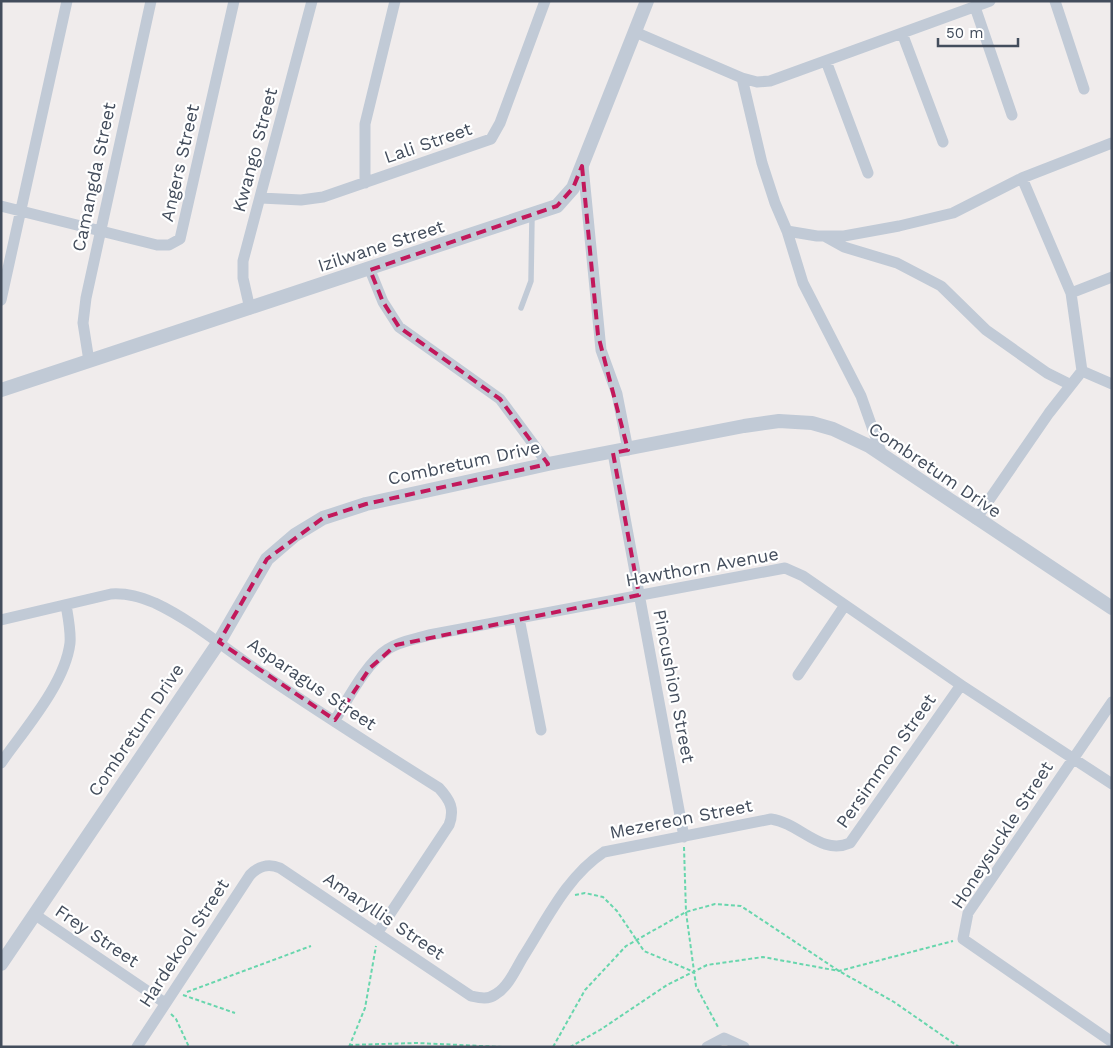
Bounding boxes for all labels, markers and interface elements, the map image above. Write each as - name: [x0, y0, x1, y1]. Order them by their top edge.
- scale bar: [938, 15, 1018, 47]
- text: 50 m: [946, 24, 983, 42]
- street label: Kwango Street: [228, 85, 281, 214]
- street label: Camangda Street: [67, 100, 120, 253]
- street label: Angers Street: [156, 102, 203, 224]
- street label: Lali Street: [381, 118, 475, 167]
- street label: Izilwane Street: [315, 215, 447, 276]
- street label: Combretum Drive: [865, 417, 1006, 522]
- street label: Combretum Drive: [386, 436, 542, 489]
- street label: Hawthorn Avenue: [624, 543, 780, 590]
- street label: Pincushion Street: [649, 607, 700, 765]
- street label: Asparagus Street: [244, 633, 381, 735]
- street label: Combretum Drive: [83, 659, 188, 800]
- street label: Persimmon Street: [831, 689, 940, 832]
- street label: Honeysuckle Street: [946, 757, 1057, 912]
- street label: Mezereon Street: [608, 794, 755, 843]
- street label: Amaryllis Street: [320, 867, 449, 964]
- street label: Hardekool Street: [134, 874, 233, 1011]
- street label: Frey Street: [51, 900, 143, 971]

